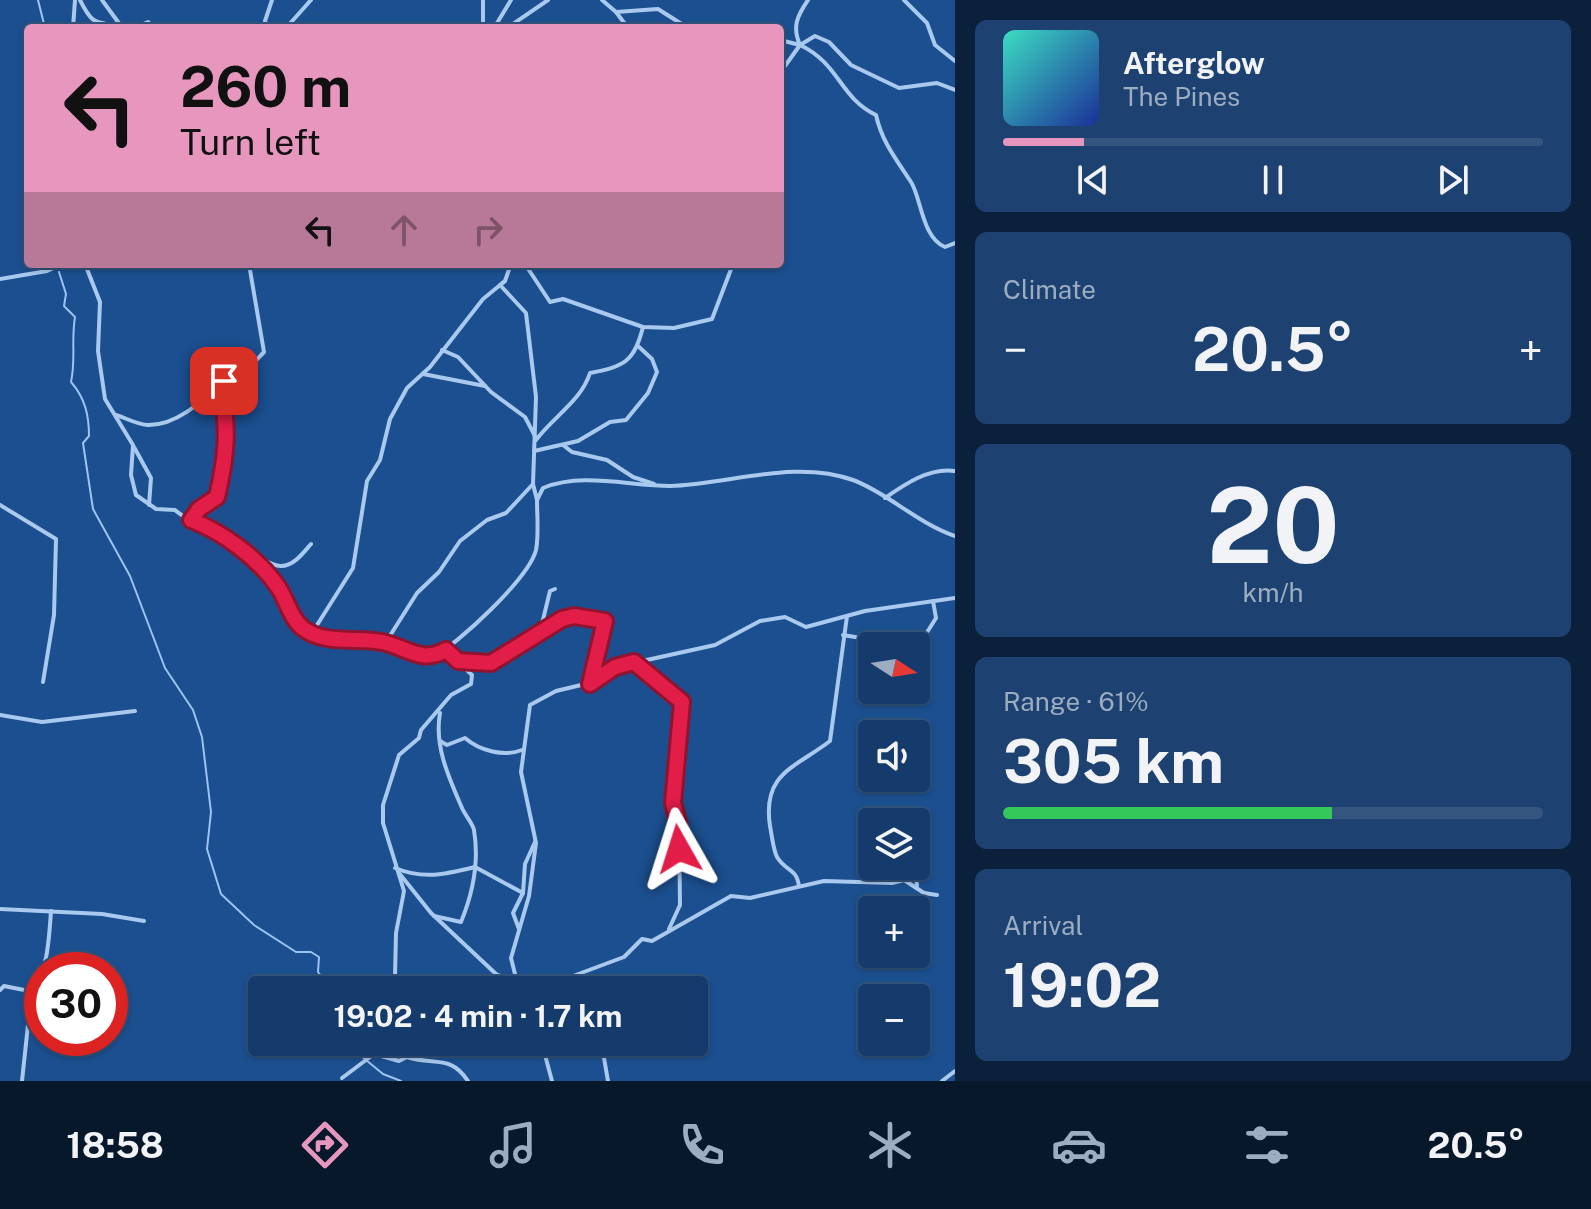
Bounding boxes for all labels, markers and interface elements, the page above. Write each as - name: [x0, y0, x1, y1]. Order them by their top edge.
- text: Afterglow: [1123, 45, 1265, 81]
- text: 260 m: [180, 54, 351, 120]
- icon: left: [48, 56, 152, 160]
- text: The Pines: [1123, 81, 1240, 112]
- text: Turn left: [180, 121, 321, 163]
- icon: previous: [1071, 158, 1115, 202]
- icon: pause: [1251, 158, 1295, 202]
- icon: next: [1431, 158, 1475, 202]
- icon: left: [298, 208, 342, 252]
- icon: ahead: [382, 208, 426, 252]
- icon: right: [466, 208, 510, 252]
- text: Climate: [1003, 274, 1096, 305]
- text: 20.5°: [1192, 314, 1354, 385]
- text: −: [1003, 324, 1027, 376]
- text: +: [1519, 324, 1543, 376]
- pin: [190, 347, 258, 415]
- icon: arrive: [202, 359, 246, 403]
- text: 20: [1206, 464, 1340, 586]
- text: km/h: [1242, 577, 1304, 608]
- north arrow: [858, 632, 930, 704]
- map controls: [858, 632, 930, 1056]
- text: Range · 61%: [1003, 686, 1149, 717]
- button: sound: [858, 720, 930, 792]
- text: 305 km: [1003, 726, 1224, 797]
- position arrow: [637, 807, 721, 891]
- button: layers: [858, 808, 930, 880]
- button: +: [858, 896, 930, 968]
- text: Arrival: [1003, 910, 1083, 941]
- text: 19:02: [1003, 950, 1161, 1021]
- speed limit sign: 30: [24, 952, 128, 1056]
- button: −: [858, 984, 930, 1056]
- text: 19:02 · 4 min · 1.7 km: [334, 998, 622, 1034]
- icon: directions: [297, 1117, 353, 1173]
- icon: music: [485, 1117, 541, 1173]
- icon: phone: [674, 1117, 730, 1173]
- icon: climate: [862, 1117, 918, 1173]
- icon: car: [1051, 1117, 1107, 1173]
- icon: filters: [1239, 1117, 1295, 1173]
- text: 18:58: [66, 1124, 164, 1166]
- text: 20.5°: [1428, 1124, 1525, 1166]

